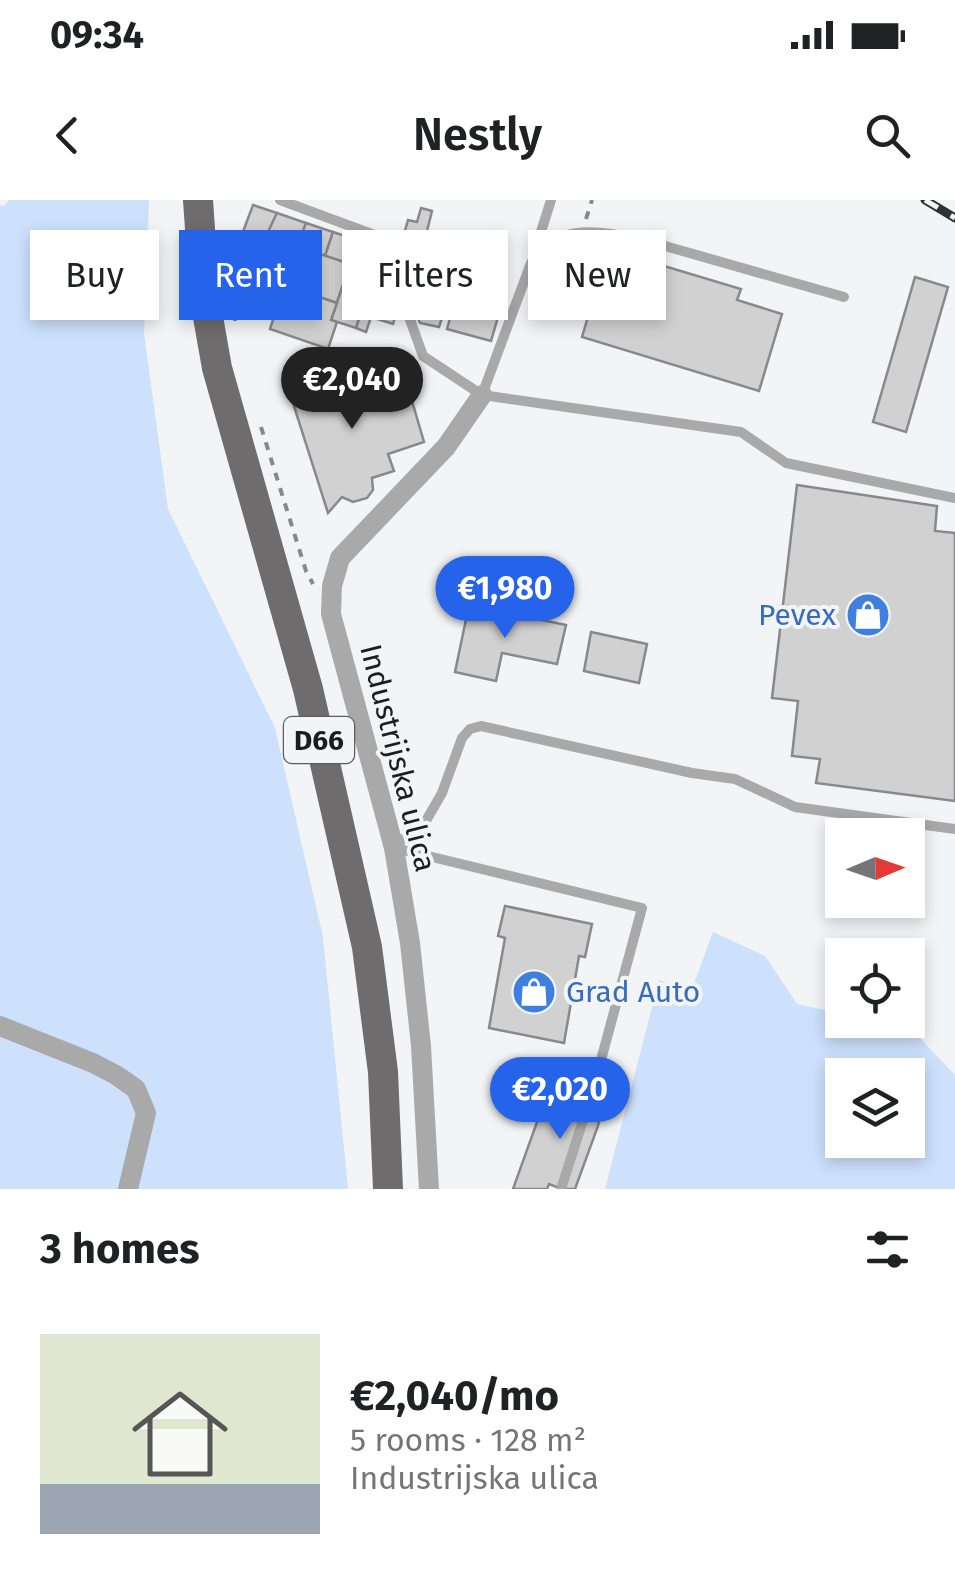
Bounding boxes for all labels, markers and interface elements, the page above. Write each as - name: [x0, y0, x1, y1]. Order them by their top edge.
- text: 09:34: [50, 12, 144, 58]
- icon: back: [40, 108, 95, 163]
- text: Nestly: [413, 108, 542, 162]
- icon: search: [860, 108, 915, 163]
- chip: Buy: [30, 230, 159, 320]
- chip: Rent: [179, 230, 322, 320]
- chip: Filters: [342, 230, 508, 320]
- chip: New: [528, 230, 666, 320]
- pin: €2,040: [271, 347, 433, 432]
- text: €2,040: [303, 360, 401, 398]
- pin: €1,980: [424, 556, 586, 641]
- text: €1,980: [457, 569, 553, 607]
- shop icon: Pevex: [845, 592, 891, 638]
- place label: Pevex: [758, 597, 836, 633]
- street label: Industrijska ulica: [352, 640, 444, 876]
- road number: D66: [284, 717, 354, 763]
- north arrow: [825, 818, 925, 918]
- map controls: [825, 818, 925, 1158]
- button: locate: [825, 938, 925, 1038]
- shop icon: Grad Auto: [511, 969, 557, 1015]
- place label: Grad Auto: [566, 974, 700, 1010]
- pin: €2,020: [479, 1057, 641, 1142]
- button: layers: [825, 1058, 925, 1158]
- text: €2,020: [512, 1070, 608, 1108]
- icon: filters: [860, 1222, 915, 1277]
- text: 3 homes: [40, 1224, 200, 1274]
- text: €2,040/mo: [350, 1371, 559, 1421]
- icon: home: [120, 1374, 240, 1494]
- text: 5 rooms · 128 m²: [350, 1421, 586, 1459]
- text: Industrijska ulica: [350, 1459, 599, 1497]

